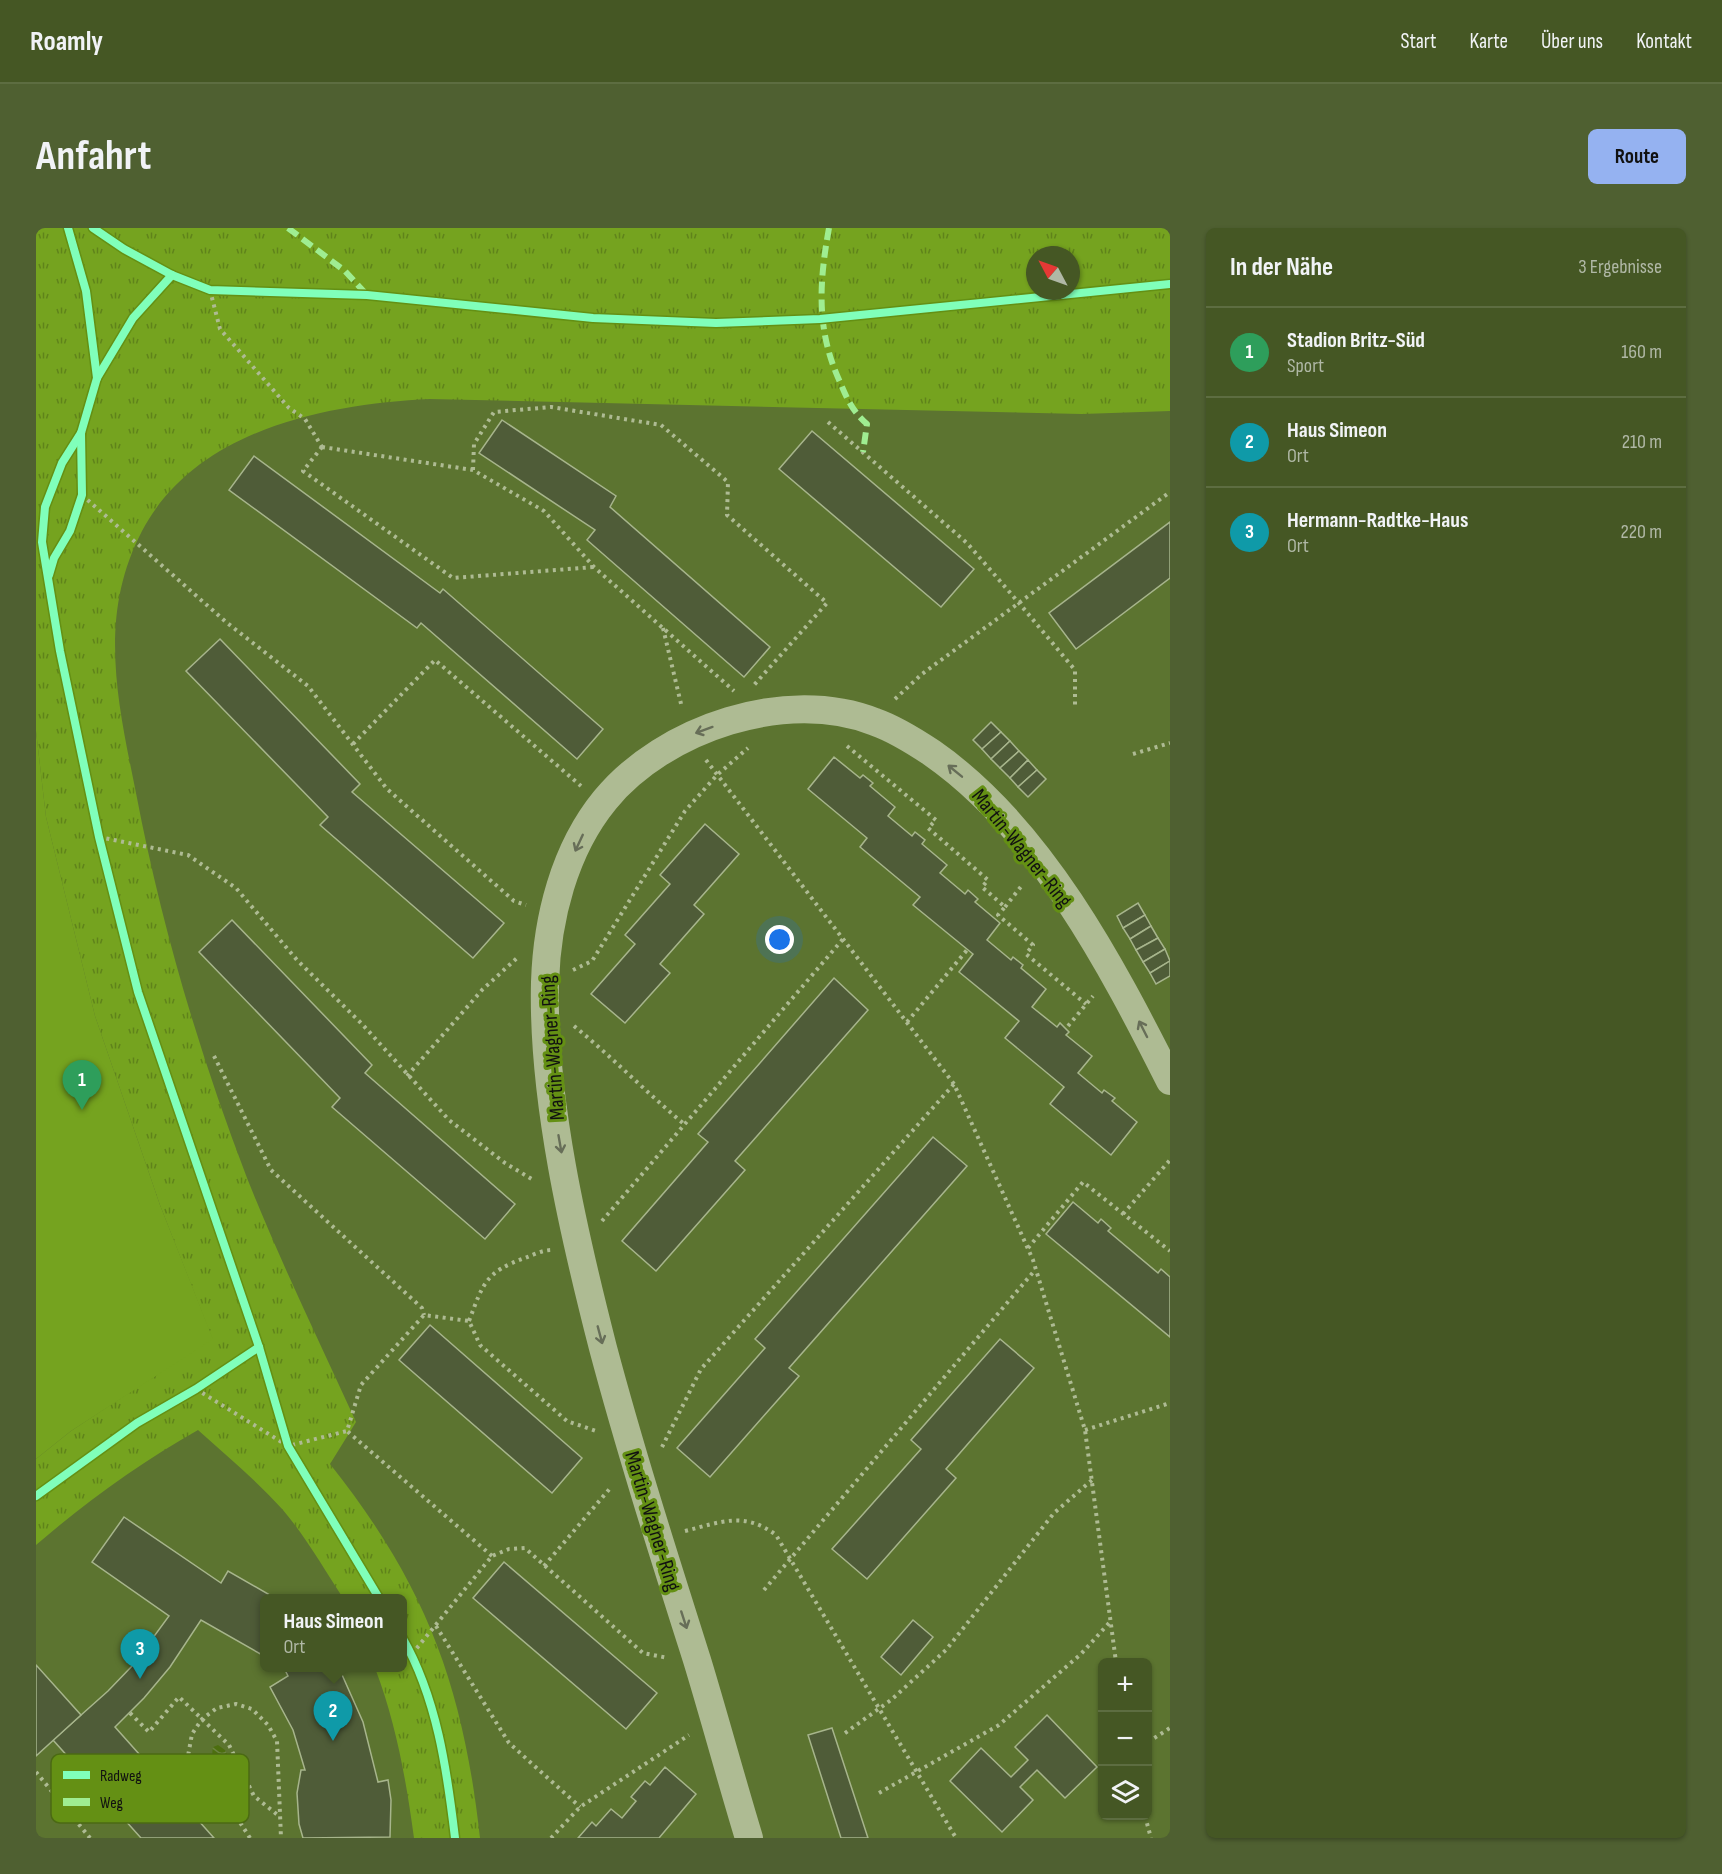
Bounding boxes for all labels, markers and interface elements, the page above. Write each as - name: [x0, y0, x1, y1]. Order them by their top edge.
- text: Roamly: [30, 25, 103, 58]
- text: Start: [1400, 29, 1437, 54]
- text: Karte: [1470, 29, 1508, 54]
- text: Über uns: [1541, 29, 1603, 54]
- text: Kontakt: [1636, 29, 1692, 54]
- button: Route: [1588, 129, 1686, 184]
- text: Anfahrt: [36, 131, 151, 182]
- north arrow: [1026, 246, 1080, 300]
- text: In der Nähe: [1230, 252, 1333, 283]
- text: 3 Ergebnisse: [1578, 255, 1662, 279]
- text: Stadion Britz-Süd: [1287, 327, 1425, 354]
- text: 1: [1246, 340, 1253, 364]
- text: 160 m: [1621, 340, 1662, 364]
- text: Sport: [1287, 354, 1324, 378]
- text: Haus Simeon: [1287, 417, 1387, 444]
- text: 2: [1245, 430, 1254, 454]
- text: 210 m: [1622, 430, 1662, 454]
- text: Ort: [1287, 444, 1309, 468]
- text: Hermann-Radtke-Haus: [1287, 507, 1468, 534]
- text: 3: [1245, 520, 1254, 544]
- text: 220 m: [1621, 520, 1662, 544]
- text: Ort: [1287, 534, 1309, 558]
- one-way arrow: [695, 725, 714, 736]
- one-way arrow: [948, 764, 963, 778]
- street label: Martin-Wagner-Ring: [966, 784, 1077, 913]
- one-way arrow: [572, 833, 584, 851]
- your location: [765, 925, 794, 954]
- street label: Martin-Wagner-Ring: [535, 975, 570, 1121]
- one-way arrow: [1137, 1020, 1149, 1038]
- pin: 1: [62, 1060, 102, 1110]
- one-way arrow: [555, 1134, 566, 1154]
- one-way arrow: [595, 1325, 606, 1344]
- street label: Martin-Wagner-Ring: [619, 1448, 686, 1594]
- popup: [260, 1594, 407, 1672]
- text: Haus Simeon: [284, 1608, 383, 1635]
- one-way arrow: [679, 1610, 690, 1629]
- pin: 3: [120, 1630, 160, 1679]
- text: Ort: [284, 1635, 305, 1659]
- map controls: [1098, 1658, 1152, 1820]
- button: +: [1098, 1658, 1152, 1712]
- pin: 2: [314, 1692, 352, 1741]
- button: −: [1098, 1712, 1152, 1766]
- legend: [51, 1754, 249, 1823]
- button: layers: [1098, 1766, 1152, 1820]
- text: Radweg: [100, 1767, 142, 1786]
- text: Weg: [100, 1794, 123, 1813]

